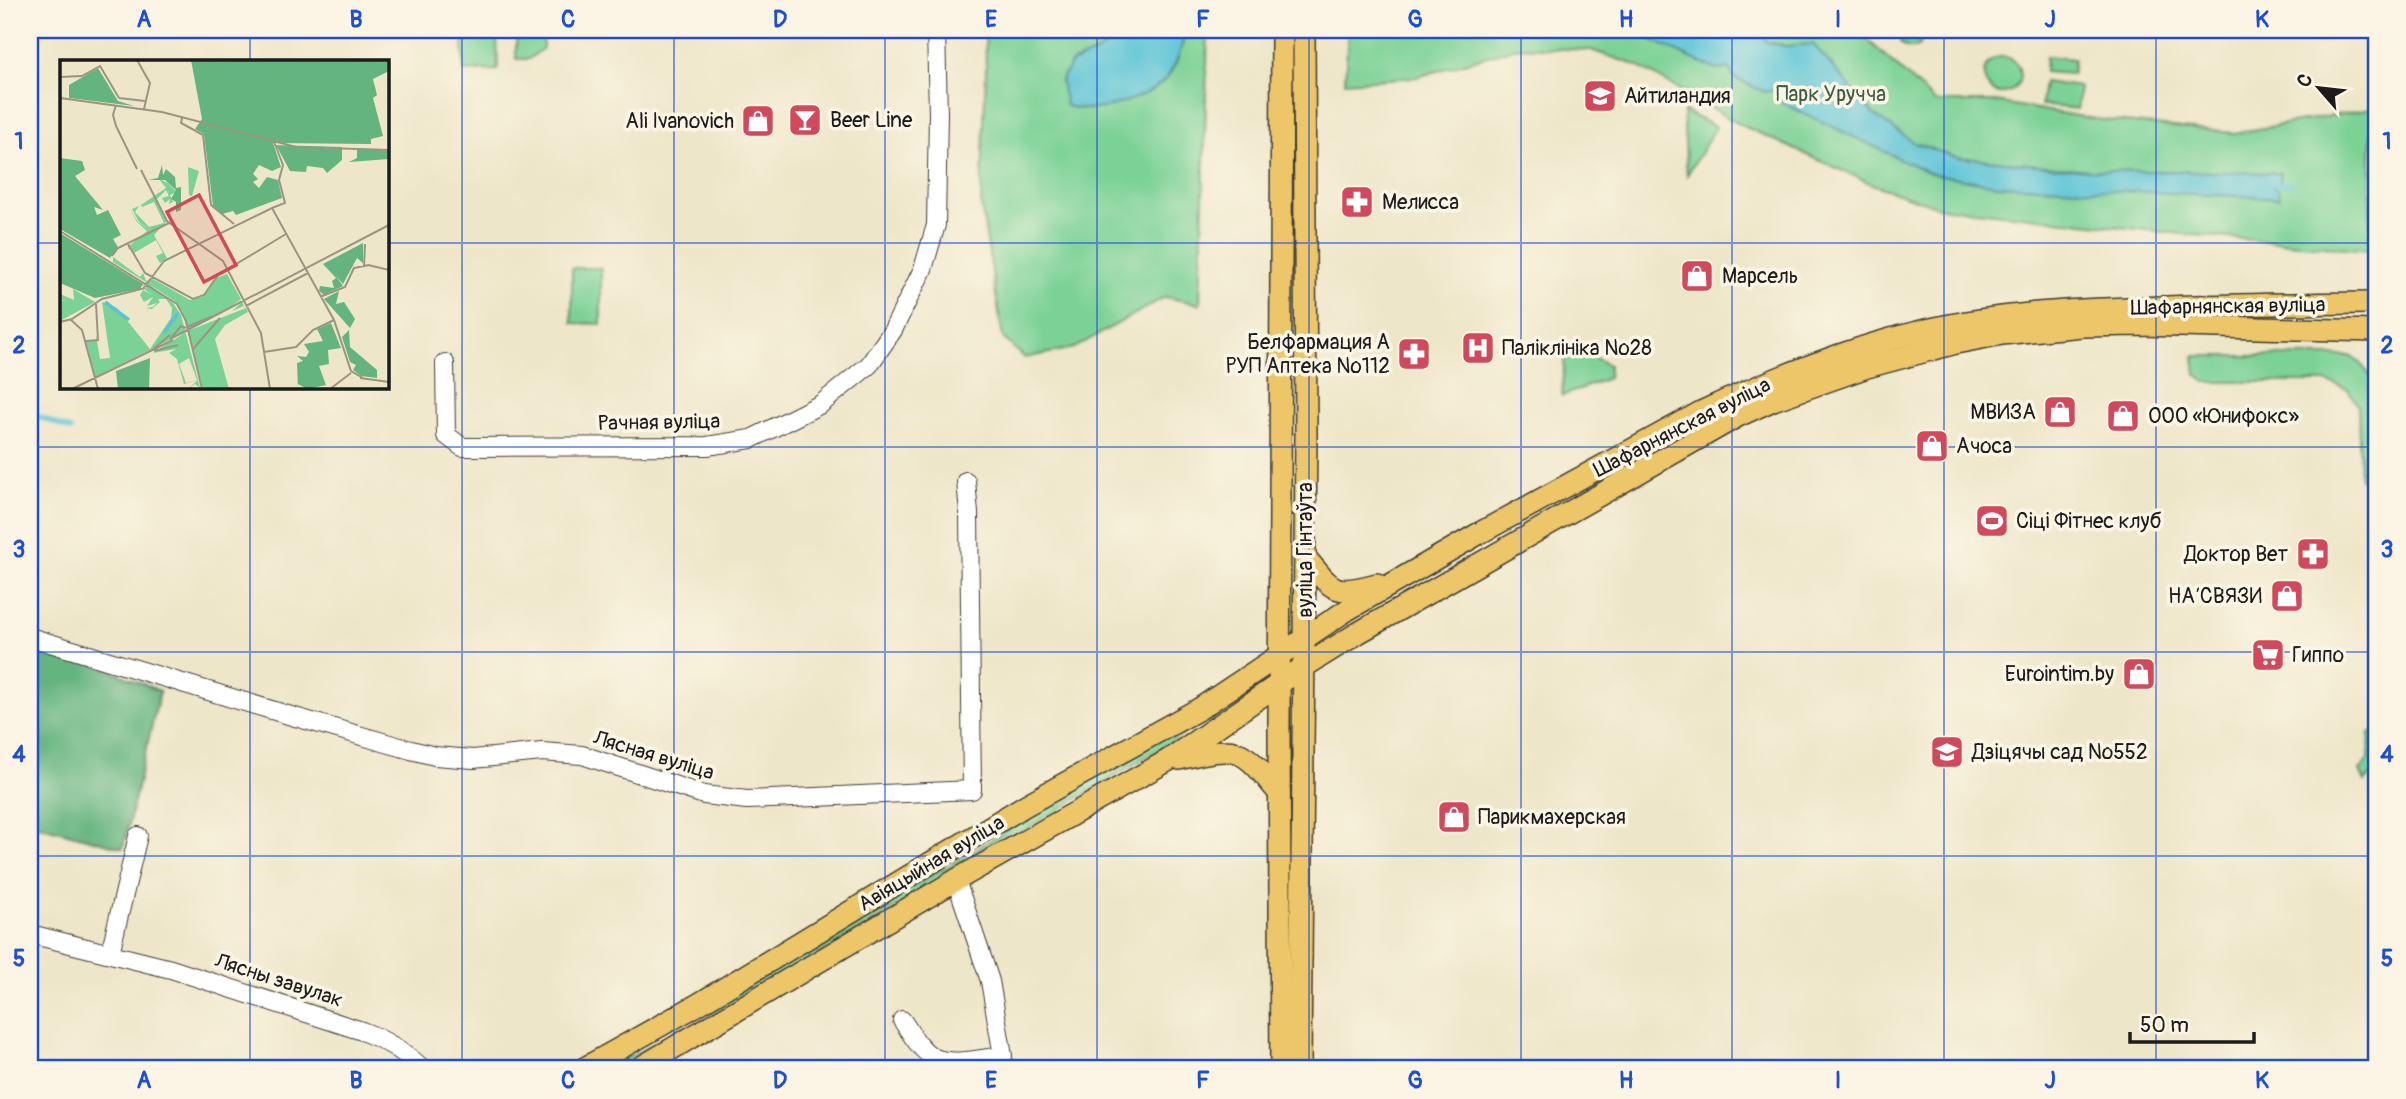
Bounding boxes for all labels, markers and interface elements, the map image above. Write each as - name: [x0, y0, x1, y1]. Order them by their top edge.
- text: A: [137, 5, 152, 34]
- text: B: [349, 5, 363, 34]
- text: C: [561, 5, 575, 34]
- text: D: [773, 5, 787, 34]
- text: E: [985, 5, 997, 34]
- text: F: [1196, 5, 1210, 34]
- text: G: [1407, 5, 1423, 34]
- text: H: [1619, 5, 1633, 34]
- text: I: [1835, 5, 1841, 34]
- text: J: [2044, 5, 2056, 34]
- text: K: [2255, 5, 2269, 34]
- north arrow: [2284, 52, 2354, 122]
- inset map: [60, 60, 388, 388]
- text: С: [2292, 69, 2318, 91]
- school or university icon: Айтиландия: [1581, 77, 1619, 115]
- park label: Парк Уручча: [1776, 81, 1886, 108]
- place label: Айтиландия: [1624, 83, 1731, 110]
- bar icon: Beer Line: [786, 101, 824, 139]
- shop icon: Ali Ivanovich: [739, 102, 777, 140]
- place label: Beer Line: [830, 107, 913, 134]
- place label: Ali Ivanovich: [625, 108, 734, 135]
- text: 1: [15, 127, 24, 156]
- text: 1: [2383, 127, 2392, 156]
- pharmacy icon: Мелисса: [1338, 183, 1376, 221]
- place label: Мелисса: [1382, 189, 1459, 216]
- shop icon: Марсель: [1678, 257, 1716, 295]
- place label: Марсель: [1722, 263, 1799, 290]
- street label: Шафарнянская вуліца: [2130, 291, 2326, 322]
- place label: Белфармация А РУП Аптека №112: [1226, 329, 1390, 380]
- hospital icon: Паліклініка №28: [1459, 329, 1497, 367]
- text: 2: [13, 331, 26, 360]
- text: 2: [2381, 331, 2394, 360]
- pharmacy icon: Белфармация А РУП Аптека №112: [1395, 335, 1433, 373]
- place label: Паліклініка №28: [1502, 335, 1652, 362]
- street label: Шафарнянская вуліца: [1589, 371, 1775, 484]
- shop icon: МВИЗА: [2041, 393, 2079, 431]
- shop icon: ООО «Юнифокс»: [2104, 397, 2142, 435]
- place label: МВИЗА: [1970, 399, 2036, 426]
- place label: ООО «Юнифокс»: [2148, 403, 2300, 430]
- street label: Рачная вуліца: [598, 408, 720, 437]
- shop icon: Ачоса: [1913, 427, 1951, 465]
- place label: Ачоса: [1956, 433, 2012, 460]
- street label: вуліца Гінтаўта: [1292, 482, 1319, 618]
- sports icon: Сіці Фітнес клуб: [1973, 502, 2011, 540]
- place label: Сіці Фітнес клуб: [2016, 508, 2161, 535]
- text: 3: [13, 535, 25, 564]
- pharmacy icon: Доктор Вет: [2294, 535, 2332, 573]
- text: 3: [2381, 535, 2393, 564]
- place label: Доктор Вет: [2183, 541, 2288, 568]
- shop icon: НАʼСВЯЗИ: [2268, 577, 2306, 615]
- place label: НАʼСВЯЗИ: [2168, 583, 2262, 610]
- supermarket icon: Гиппо: [2249, 636, 2287, 674]
- place label: Гиппо: [2292, 642, 2344, 669]
- shop icon: Eurointim.by: [2120, 655, 2158, 693]
- place label: Eurointim.by: [2005, 661, 2114, 688]
- street label: Лясная вуліца: [589, 724, 717, 787]
- school or university icon: Дзіцячы сад №552: [1928, 733, 1966, 771]
- place label: Дзіцячы сад №552: [1971, 739, 2148, 766]
- text: 4: [12, 740, 26, 769]
- text: 4: [2380, 740, 2394, 769]
- shop icon: Парикмахерская: [1435, 798, 1473, 836]
- place label: Парикмахерская: [1478, 804, 1626, 831]
- street label: Авіяцыйная вуліца: [853, 809, 1009, 918]
- text: 5: [13, 944, 25, 973]
- text: 5: [2381, 944, 2393, 973]
- street label: Лясны завулак: [211, 947, 346, 1014]
- scale bar: [2130, 1001, 2254, 1045]
- text: 50 m: [2140, 1012, 2189, 1039]
- text: A: [137, 1066, 152, 1095]
- text: B: [349, 1066, 363, 1095]
- text: C: [561, 1066, 575, 1095]
- text: D: [773, 1066, 787, 1095]
- text: E: [985, 1066, 997, 1095]
- text: F: [1196, 1066, 1210, 1095]
- text: G: [1407, 1066, 1423, 1095]
- text: H: [1619, 1066, 1633, 1095]
- text: I: [1835, 1066, 1841, 1095]
- text: J: [2044, 1066, 2056, 1095]
- text: K: [2255, 1066, 2269, 1095]

